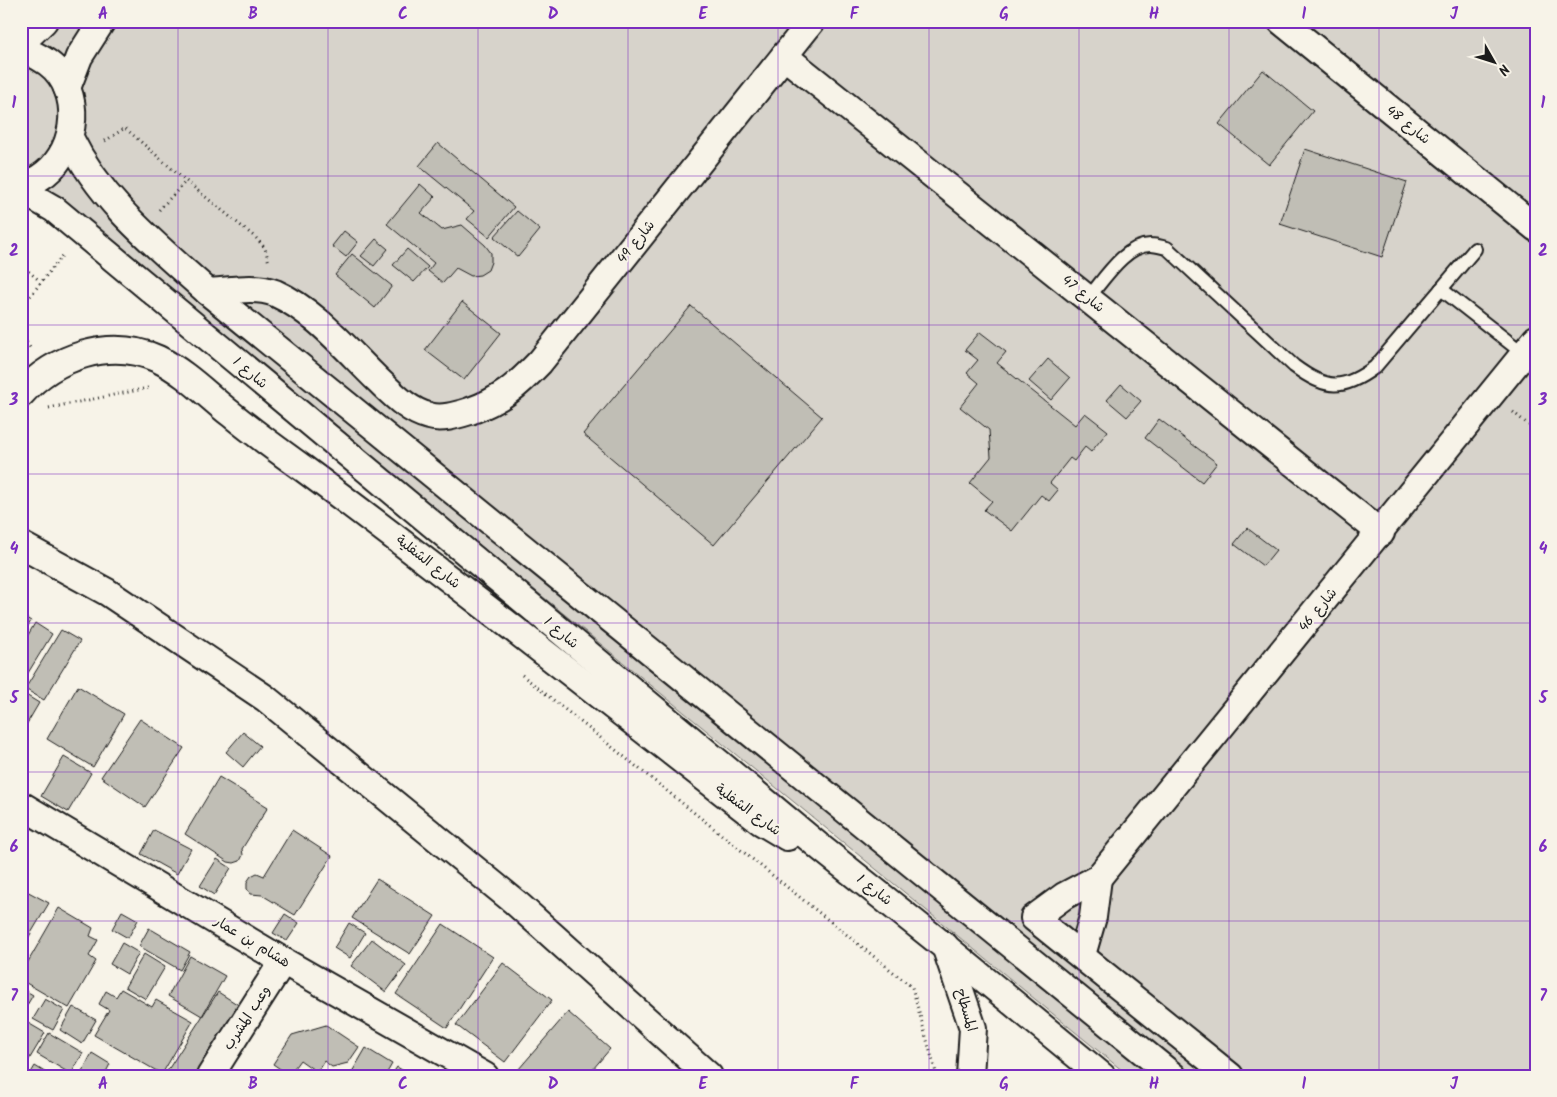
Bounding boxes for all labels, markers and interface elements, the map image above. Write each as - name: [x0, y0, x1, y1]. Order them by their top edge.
- text: A: [98, 2, 108, 27]
- text: B: [248, 2, 258, 27]
- text: C: [398, 2, 408, 27]
- text: D: [548, 2, 559, 27]
- text: E: [699, 2, 709, 27]
- text: F: [850, 2, 860, 27]
- text: G: [999, 2, 1009, 27]
- text: H: [1149, 2, 1159, 27]
- text: I: [1302, 2, 1307, 27]
- text: J: [1450, 2, 1459, 27]
- north arrow: [1470, 38, 1520, 88]
- text: N: [1492, 59, 1515, 80]
- text: 1: [12, 91, 17, 116]
- text: 1: [1541, 91, 1546, 116]
- street label: شارع 48: [1381, 100, 1435, 150]
- street label: شارع 49: [612, 215, 660, 269]
- text: 2: [9, 239, 19, 264]
- text: 2: [1538, 239, 1548, 264]
- street label: شارع 47: [1057, 270, 1109, 318]
- street label: شارع 1: [227, 352, 273, 394]
- text: 3: [9, 388, 19, 413]
- text: 3: [1538, 388, 1548, 413]
- street label: شارع الشفلية: [391, 530, 465, 594]
- text: 4: [10, 537, 19, 562]
- text: 4: [1539, 537, 1548, 562]
- street label: شارع 46: [1293, 583, 1343, 637]
- street label: شارع 1: [538, 612, 584, 654]
- text: 5: [9, 686, 20, 711]
- text: 5: [1538, 686, 1549, 711]
- street label: شارع الشفلية: [710, 778, 786, 842]
- text: 6: [10, 835, 19, 860]
- text: 6: [1539, 835, 1548, 860]
- street label: شارع 1: [851, 869, 897, 911]
- street label: هشام بن عمار: [209, 910, 294, 974]
- street label: وعب المشرب: [218, 981, 276, 1055]
- text: 7: [10, 984, 18, 1009]
- text: 7: [1539, 984, 1547, 1009]
- street label: المسطاح: [949, 986, 983, 1034]
- text: A: [98, 1072, 108, 1097]
- text: B: [248, 1072, 258, 1097]
- text: C: [398, 1072, 408, 1097]
- text: D: [548, 1072, 559, 1097]
- text: E: [699, 1072, 709, 1097]
- text: F: [850, 1072, 860, 1097]
- text: G: [999, 1072, 1009, 1097]
- text: H: [1149, 1072, 1159, 1097]
- text: I: [1302, 1072, 1307, 1097]
- text: J: [1450, 1072, 1459, 1097]

